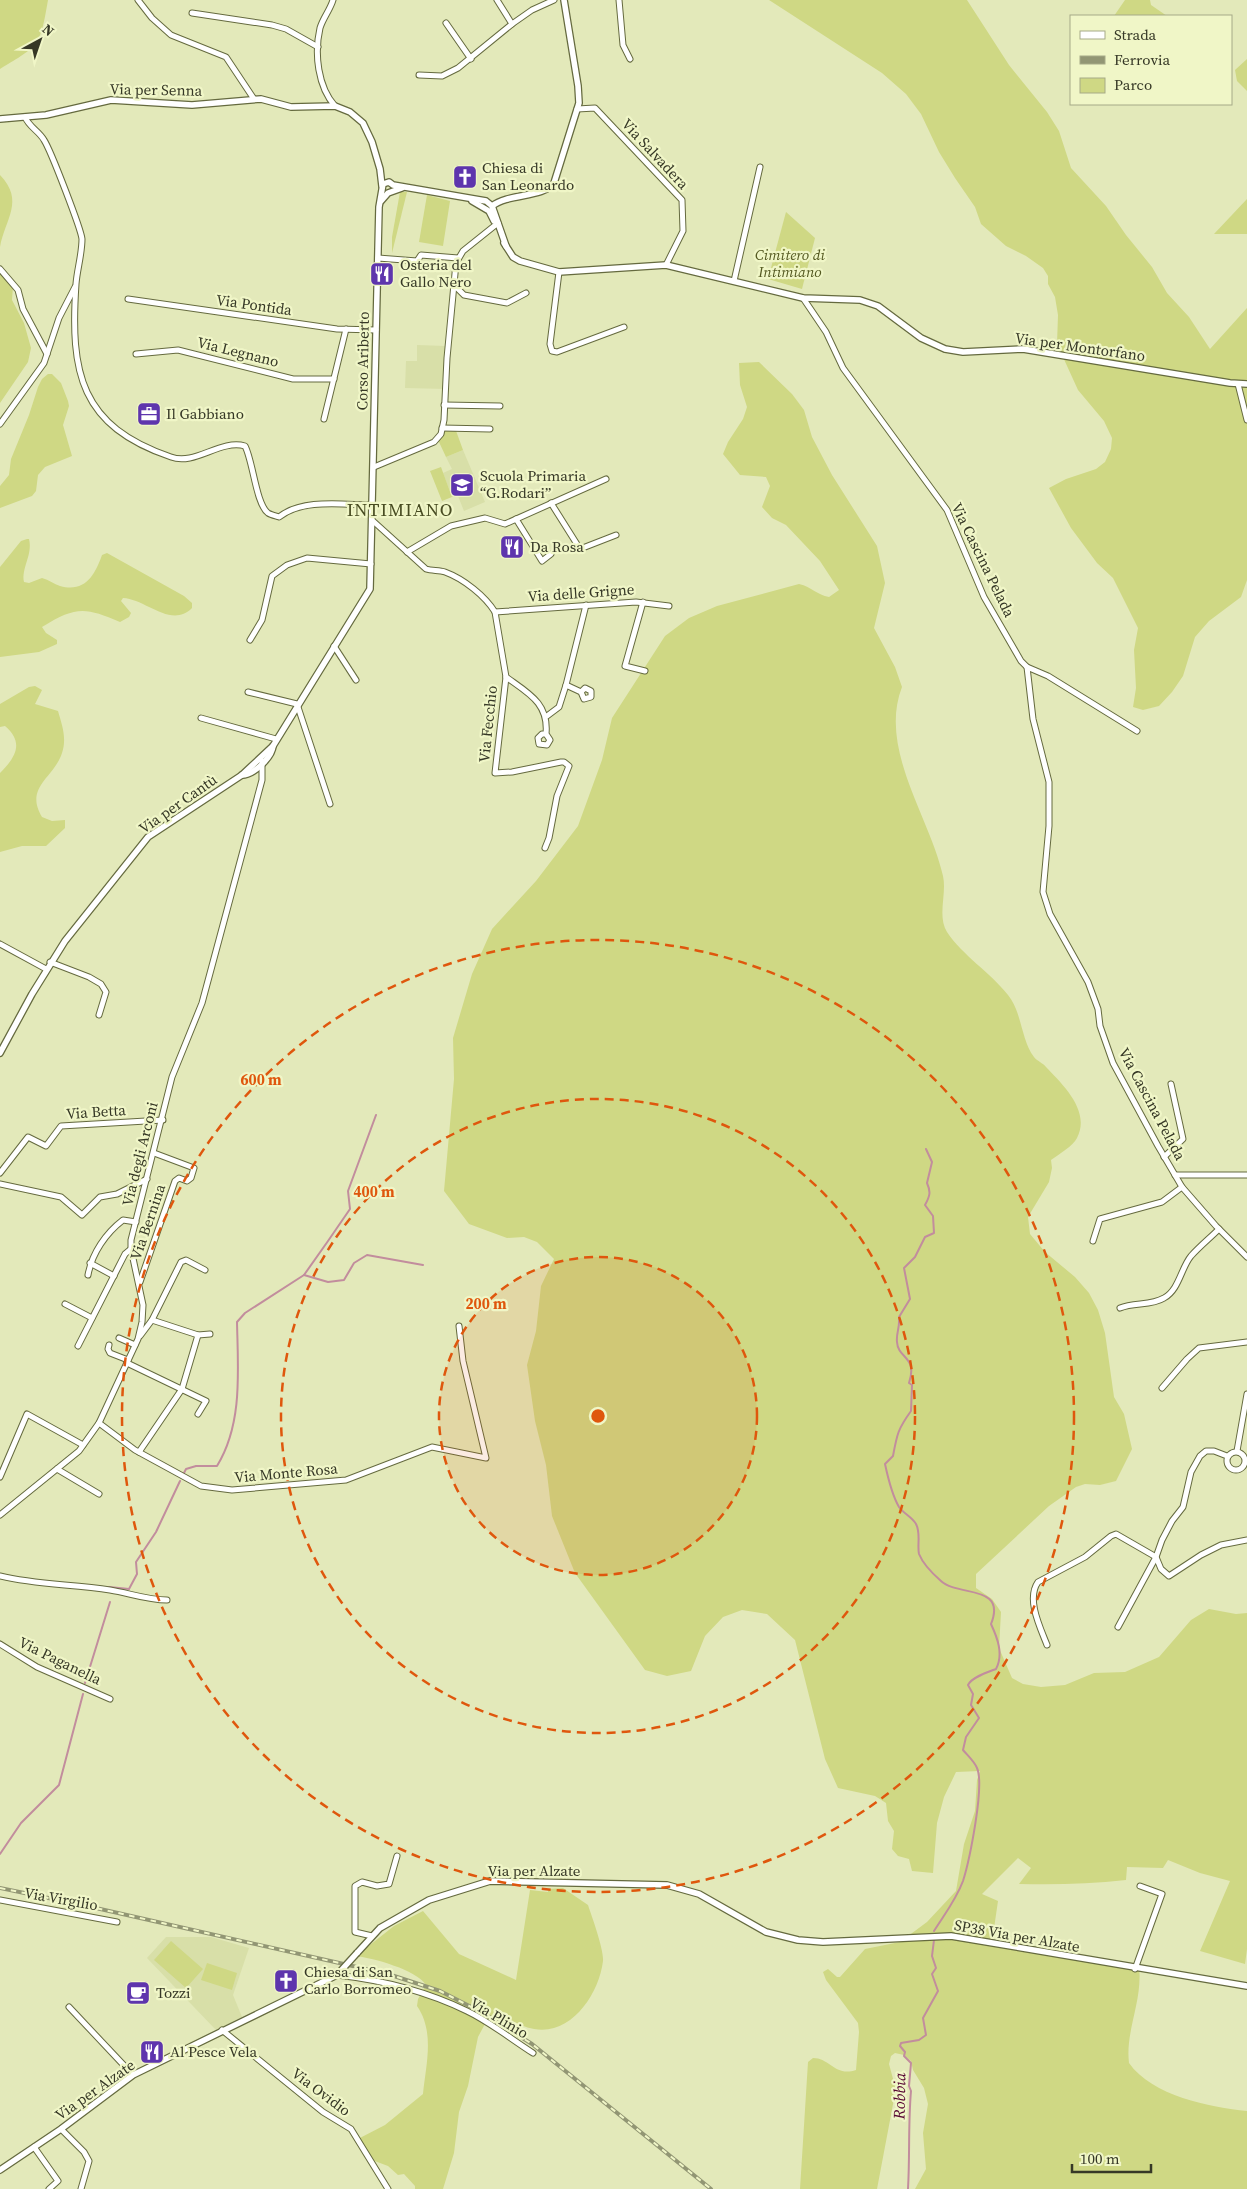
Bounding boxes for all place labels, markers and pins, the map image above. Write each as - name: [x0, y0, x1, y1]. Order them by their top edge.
- place label: Chiesa di San Leonardo: [482, 157, 574, 195]
- church icon: Chiesa di San Leonardo: [452, 164, 478, 190]
- place label: Osteria del Gallo Nero: [400, 254, 473, 292]
- restaurant icon: Osteria del Gallo Nero: [369, 261, 395, 287]
- office icon: Il Gabbiano: [136, 401, 162, 427]
- place label: Il Gabbiano: [166, 403, 244, 424]
- place label: Scuola Primaria “G.Rodari”: [480, 465, 587, 503]
- school or university icon: Scuola Primaria “G.Rodari”: [449, 472, 475, 498]
- restaurant icon: Da Rosa: [499, 534, 525, 560]
- place label: Da Rosa: [530, 536, 584, 557]
- centre of rings: [589, 1407, 607, 1425]
- place label: Chiesa di San Carlo Borromeo: [304, 1961, 411, 1999]
- church icon: Chiesa di San Carlo Borromeo: [273, 1968, 299, 1994]
- cafe icon: Tozzi: [125, 1980, 151, 2006]
- place label: Tozzi: [156, 1982, 190, 2003]
- restaurant icon: Al Pesce Vela: [139, 2039, 165, 2065]
- place label: Al Pesce Vela: [170, 2041, 258, 2062]

